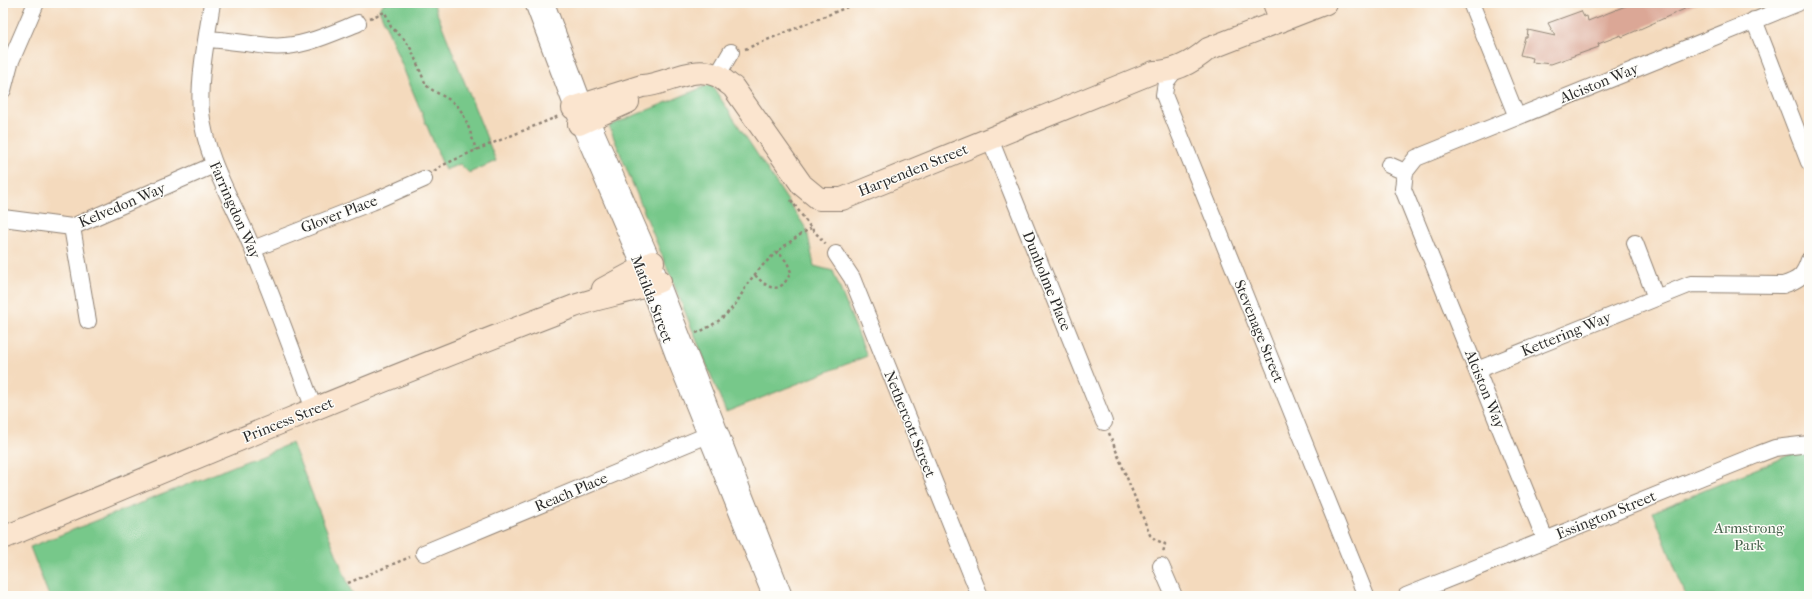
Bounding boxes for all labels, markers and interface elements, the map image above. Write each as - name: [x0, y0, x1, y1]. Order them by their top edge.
- street label: Alciston Way: [1556, 59, 1642, 107]
- street label: Harpenden Street: [855, 140, 971, 200]
- street label: Farringdon Way: [205, 159, 265, 262]
- street label: Kelvedon Way: [76, 178, 169, 231]
- street label: Glover Place: [298, 191, 380, 237]
- street label: Dunholme Place: [1019, 229, 1075, 334]
- street label: Matilda Street: [627, 253, 677, 346]
- street label: Stevenage Street: [1230, 277, 1288, 385]
- street label: Kettering Way: [1518, 307, 1615, 360]
- street label: Alciston Way: [1461, 346, 1509, 432]
- street label: Nethercott Street: [880, 368, 940, 481]
- street label: Princess Street: [240, 393, 337, 446]
- street label: Reach Place: [532, 468, 611, 515]
- street label: Essington Street: [1553, 487, 1659, 543]
- park label: Armstrong Park: [1713, 519, 1785, 554]

